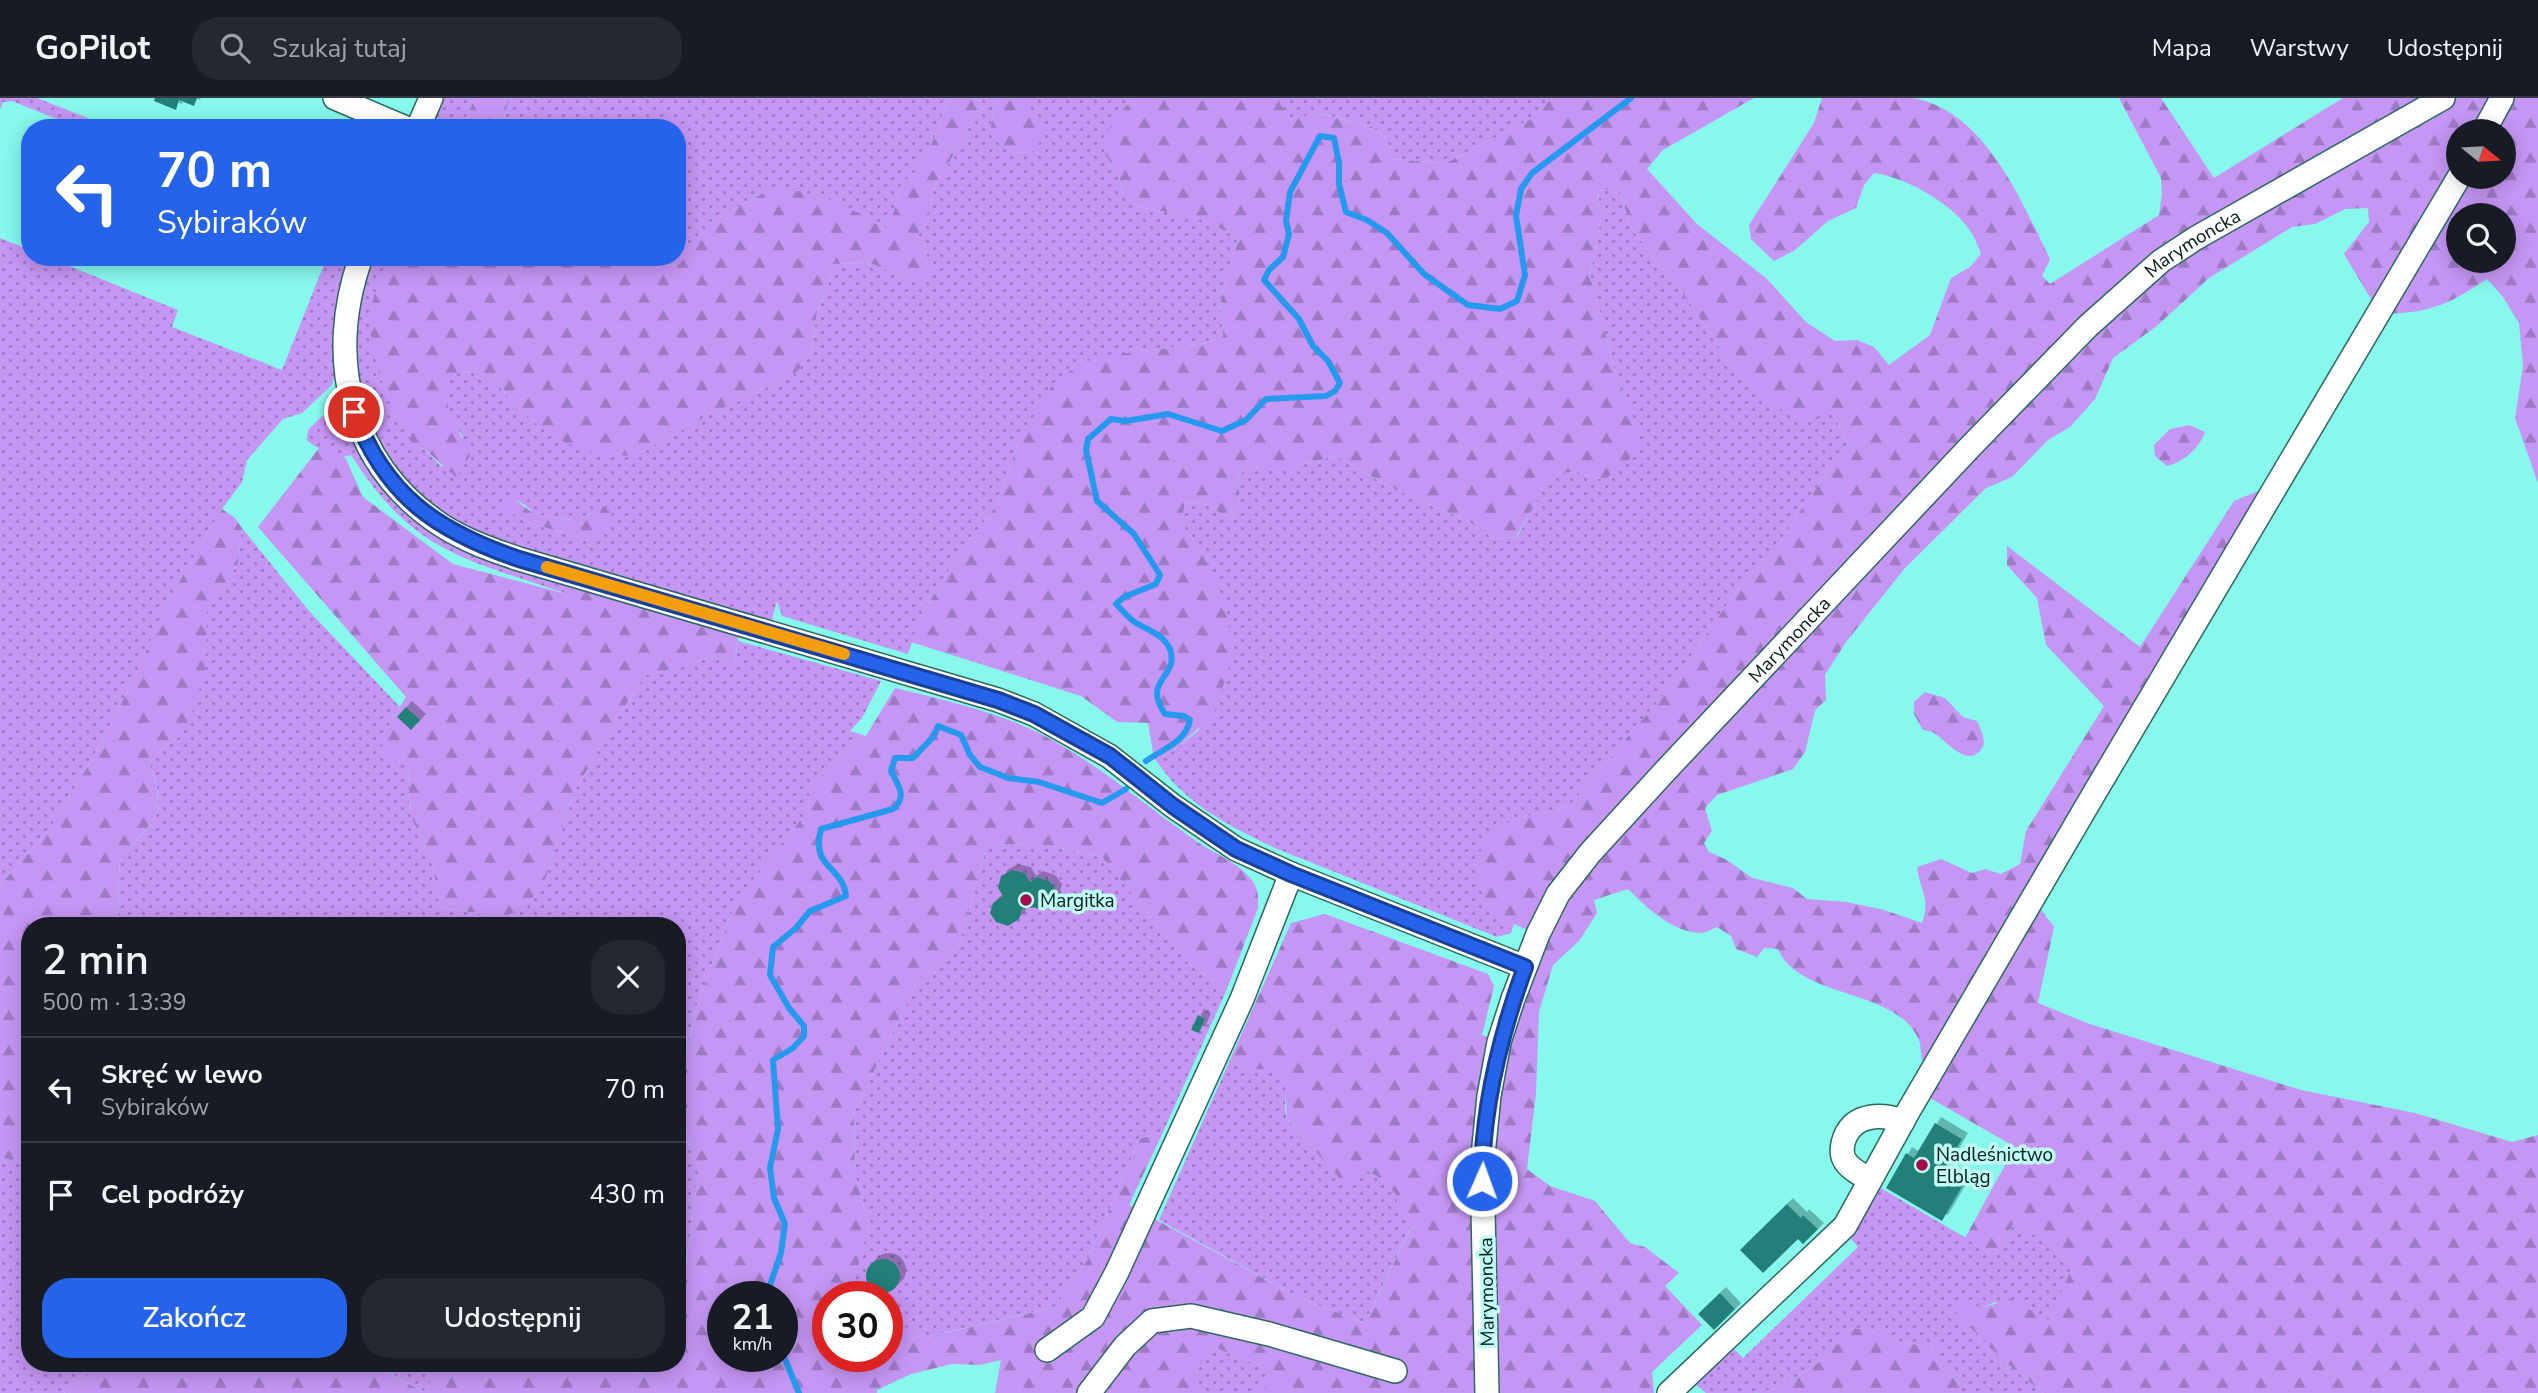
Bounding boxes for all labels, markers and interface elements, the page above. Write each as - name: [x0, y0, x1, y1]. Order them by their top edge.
- search box: [192, 17, 682, 80]
- text: GoPilot: [35, 26, 150, 71]
- icon: search: [216, 29, 254, 67]
- text: Szukaj tutaj: [272, 31, 407, 66]
- text: Mapa: [2152, 32, 2212, 64]
- text: Warstwy: [2250, 32, 2349, 64]
- text: Udostępnij: [2387, 32, 2503, 64]
- north arrow: [2446, 119, 2516, 189]
- map controls: [2446, 119, 2516, 273]
- text: 70 m: [157, 137, 272, 204]
- icon: left: [42, 147, 133, 238]
- text: Sybiraków: [157, 201, 307, 244]
- street label: Marymoncka: [2139, 203, 2246, 284]
- button: search: [2446, 203, 2516, 273]
- pin: [324, 382, 384, 442]
- icon: arrive: [335, 393, 373, 431]
- street label: Marymoncka: [1743, 591, 1837, 689]
- place label: Margitka: [1040, 888, 1115, 914]
- marker: Margitka: [1018, 892, 1034, 908]
- text: 2 min: [42, 932, 149, 989]
- button: close: [591, 940, 665, 1014]
- text: 500 m · 13:39: [42, 987, 187, 1018]
- text: Skręć w lewo: [101, 1057, 263, 1092]
- icon: left: [42, 1071, 80, 1109]
- text: 70 m: [605, 1072, 665, 1107]
- text: Sybiraków: [101, 1092, 209, 1123]
- place label: Nadleśnictwo Elbląg: [1936, 1142, 2053, 1190]
- position arrow: [1445, 1144, 1519, 1218]
- marker: Nadleśnictwo Elbląg: [1914, 1157, 1930, 1173]
- icon: arrive: [42, 1176, 80, 1214]
- text: Cel podróży: [101, 1177, 244, 1212]
- text: 430 m: [589, 1177, 665, 1212]
- street label: Marymoncka: [1473, 1237, 1501, 1347]
- button: Zakończ: [42, 1278, 347, 1358]
- button: Udostępnij: [361, 1278, 665, 1358]
- speed limit sign: 30: [812, 1281, 903, 1372]
- text: 21: [731, 1294, 774, 1341]
- text: km/h: [733, 1332, 772, 1356]

